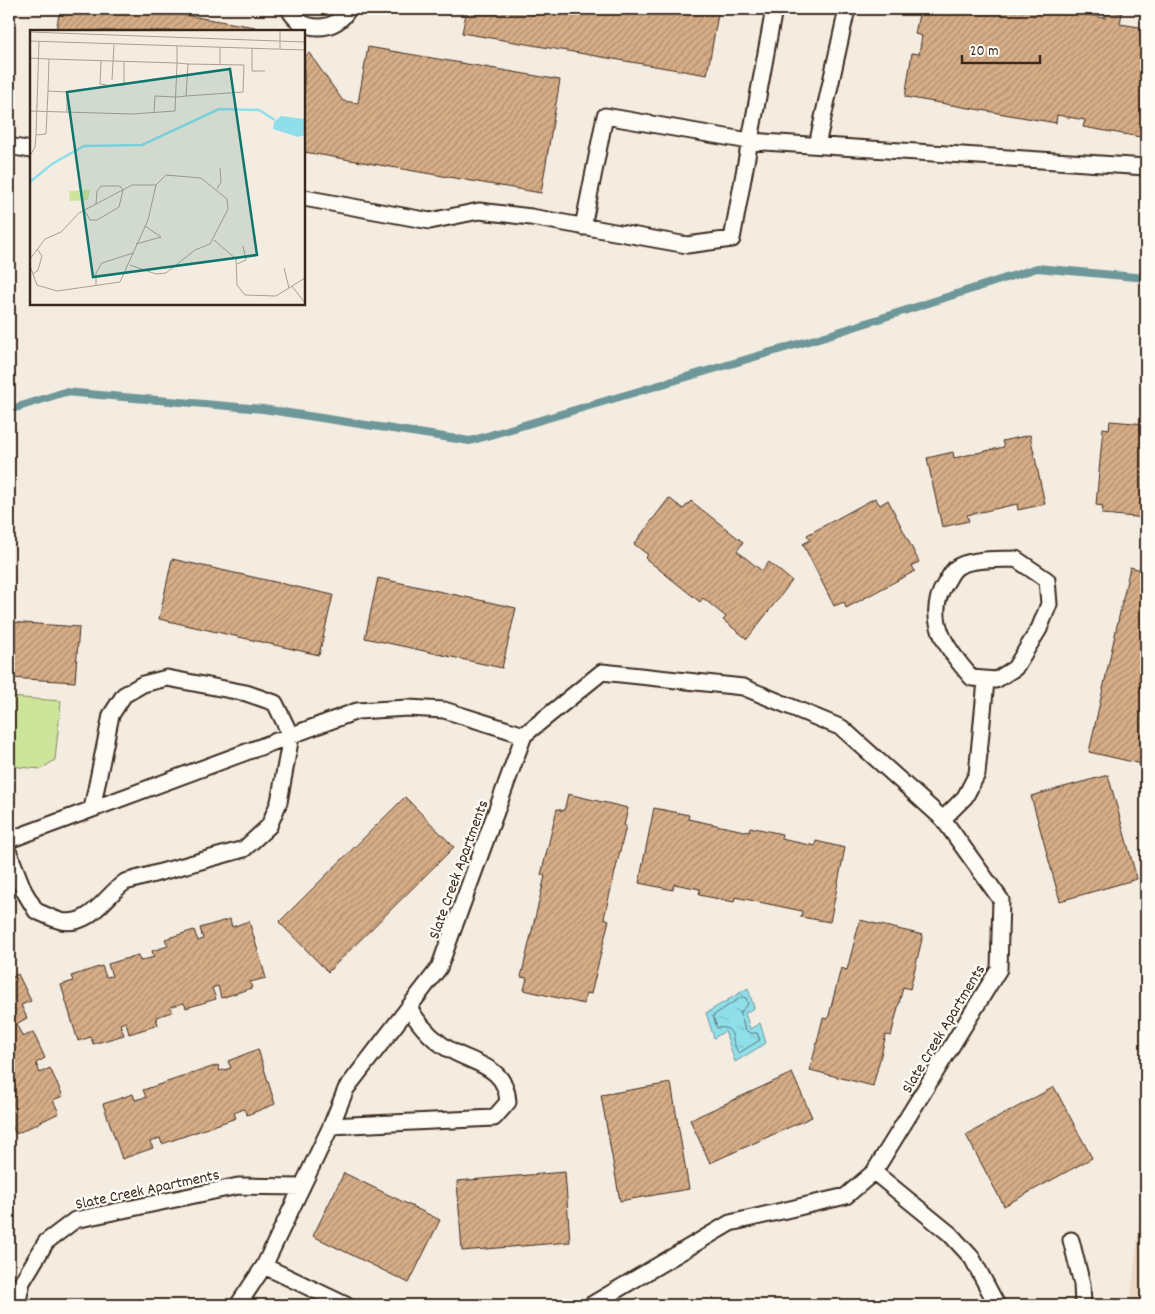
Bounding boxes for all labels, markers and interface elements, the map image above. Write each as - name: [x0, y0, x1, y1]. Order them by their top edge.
- inset map: [30, 30, 305, 305]
- scale bar: [962, 32, 1040, 64]
- text: 20 m: [970, 41, 998, 63]
- street label: Slate Creek Apartments: [423, 797, 495, 943]
- street label: Slate Creek Apartments: [897, 960, 992, 1098]
- street label: Slate Creek Apartments: [73, 1164, 222, 1217]

